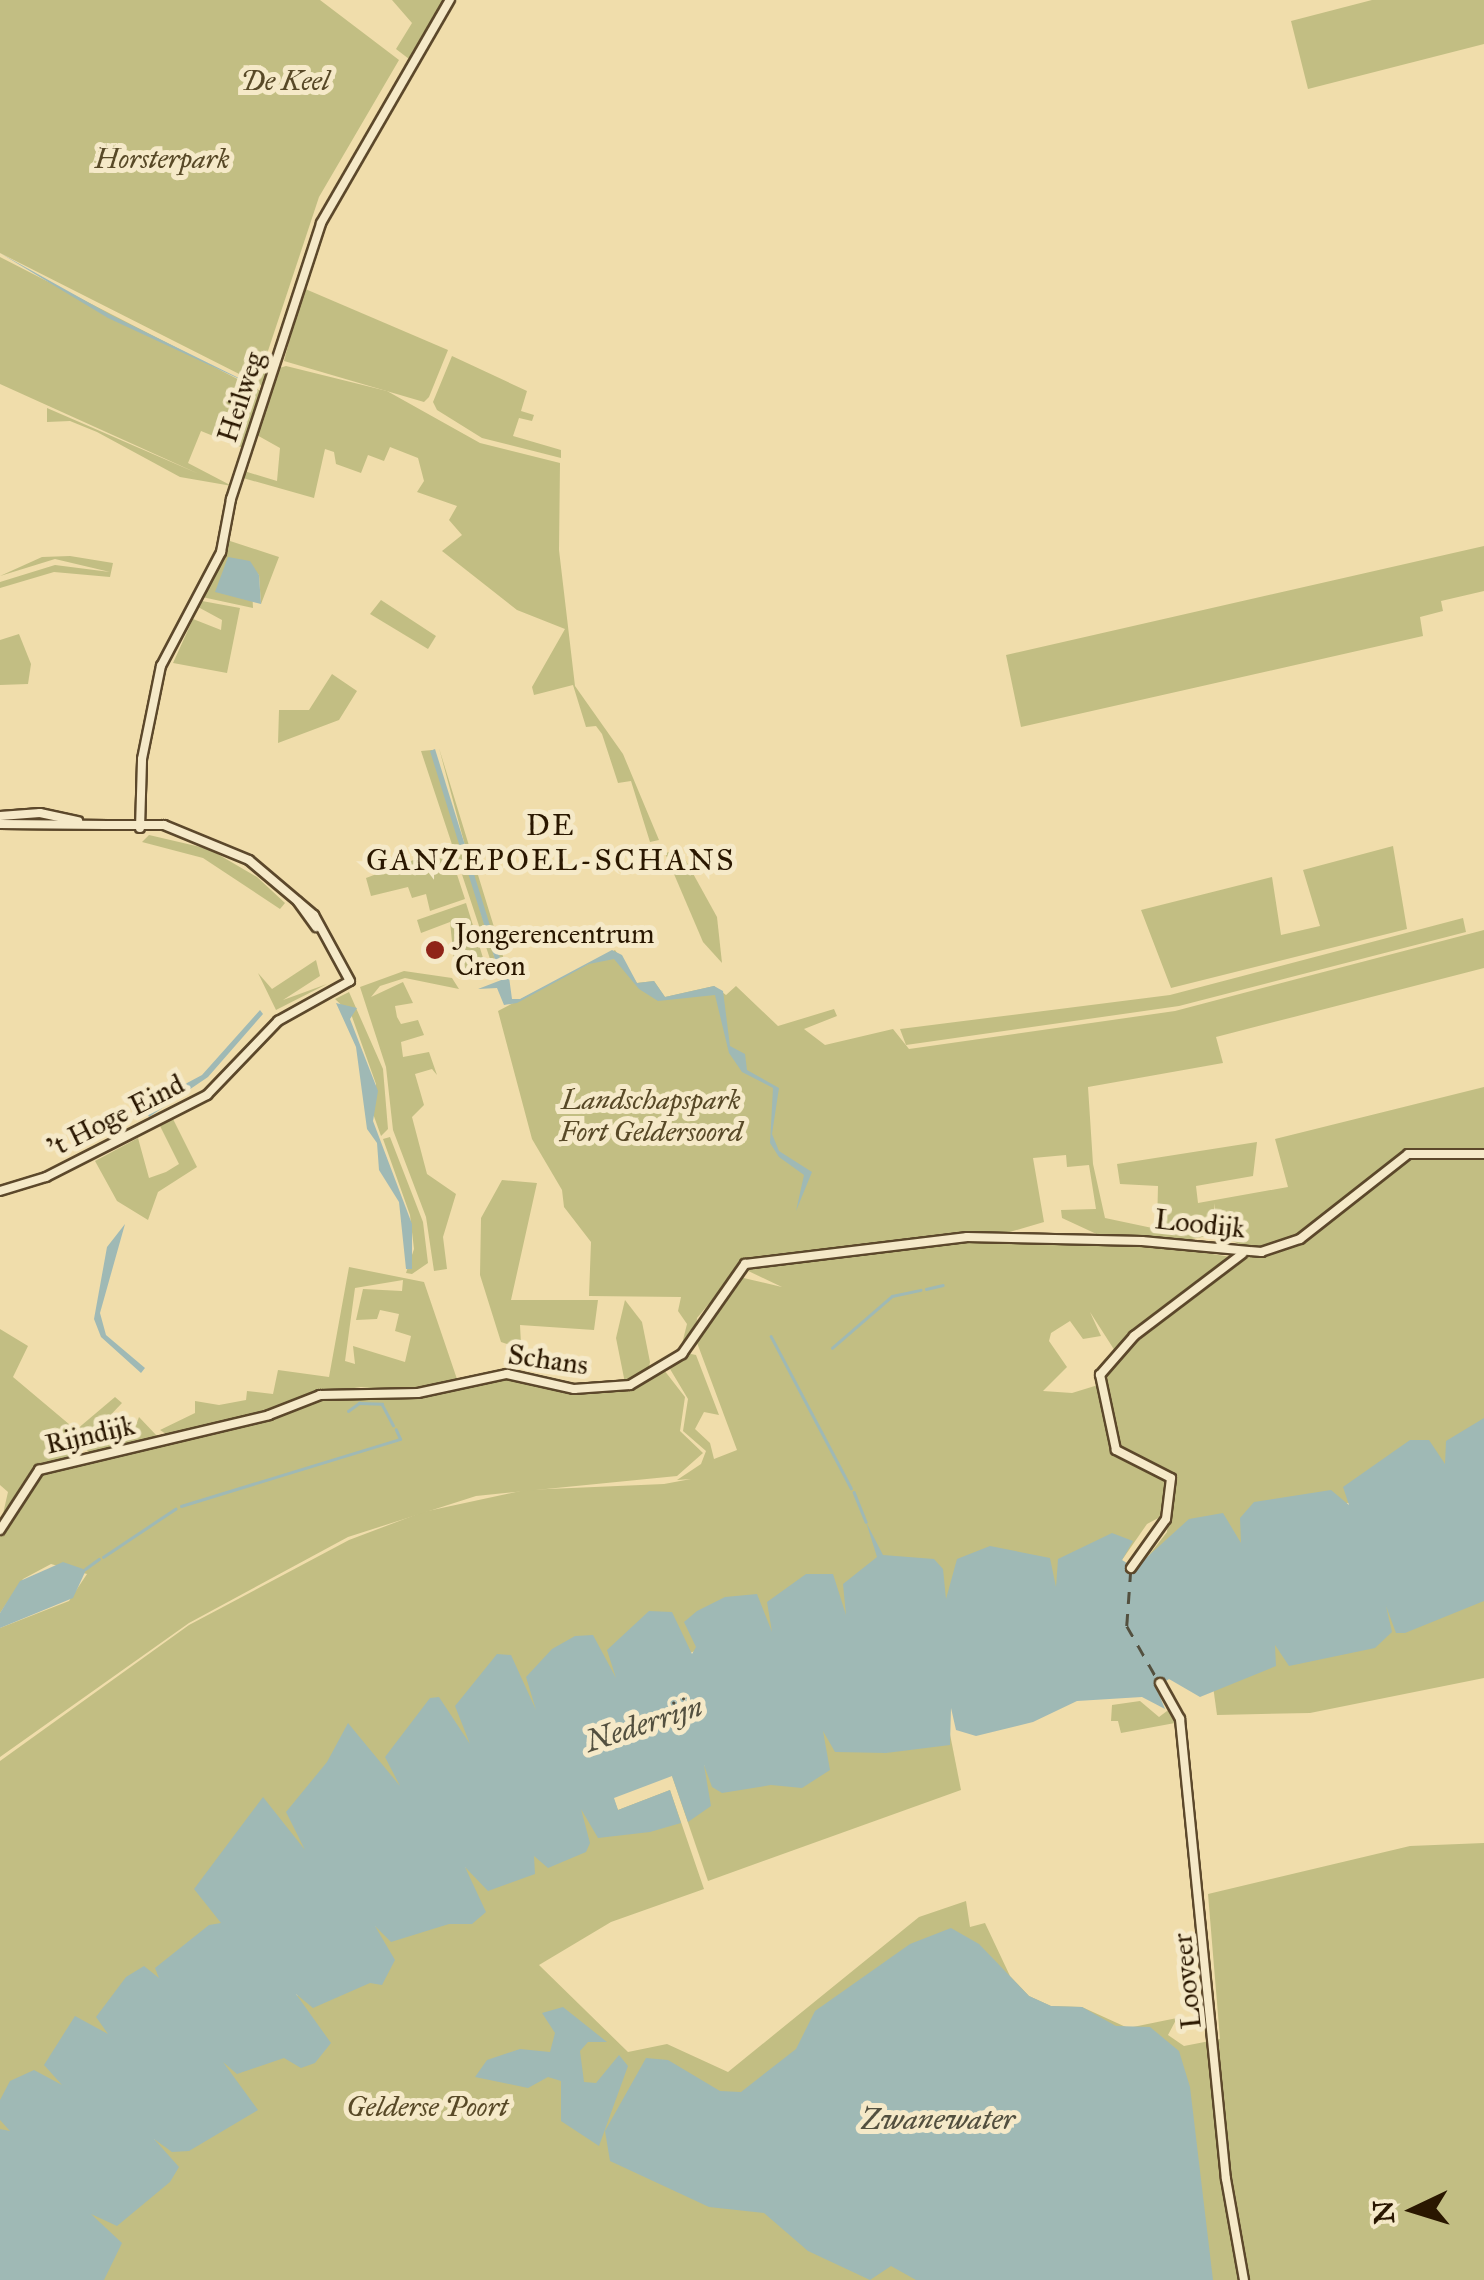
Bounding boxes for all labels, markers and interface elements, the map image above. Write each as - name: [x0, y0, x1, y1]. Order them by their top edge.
- park label: De Keel: [241, 64, 329, 98]
- park label: Horsterpark: [94, 142, 230, 176]
- street label: Heilweg: [211, 347, 271, 447]
- district label: DE GANZEPOEL-SCHANS: [366, 807, 736, 878]
- place label: Jongerencentrum Creon: [455, 917, 655, 983]
- marker: Jongerencentrum Creon: [424, 939, 446, 961]
- street label: 't Hoge Eind: [42, 1067, 190, 1165]
- park label: Landschapspark Fort Geldersoord: [559, 1083, 743, 1149]
- street label: Loodijk: [1153, 1203, 1247, 1245]
- street label: Schans: [506, 1338, 590, 1382]
- street label: Rijndijk: [42, 1408, 138, 1462]
- water label: Nederrijn: [581, 1688, 707, 1760]
- street label: Looveer: [1165, 1931, 1209, 2031]
- park label: Gelderse Poort: [346, 2090, 508, 2124]
- water label: Zwanewater: [861, 2101, 1015, 2137]
- north arrow: [1364, 2160, 1464, 2260]
- text: N: [1365, 2199, 1402, 2225]

